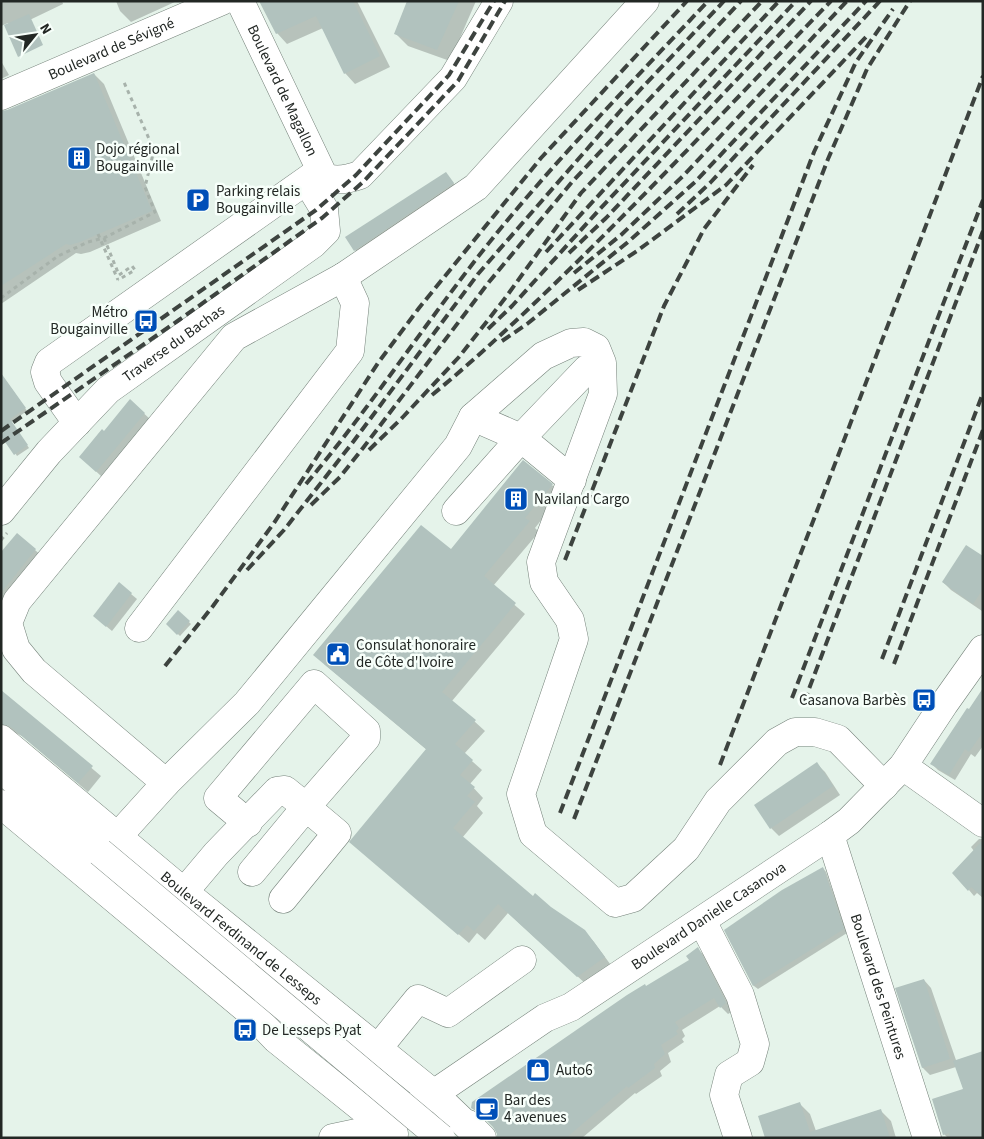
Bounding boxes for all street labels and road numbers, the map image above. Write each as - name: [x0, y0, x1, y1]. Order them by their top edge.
- street label: Boulevard de Sévigné: [45, 12, 178, 85]
- street label: Boulevard de Magallon: [242, 21, 323, 160]
- street label: Traverse du Bachas: [118, 300, 229, 387]
- street label: Boulevard Danielle Casanova: [627, 857, 790, 975]
- street label: Boulevard Ferdinand de Lesseps: [156, 866, 326, 1010]
- street label: Boulevard des Peintures: [845, 911, 912, 1062]

